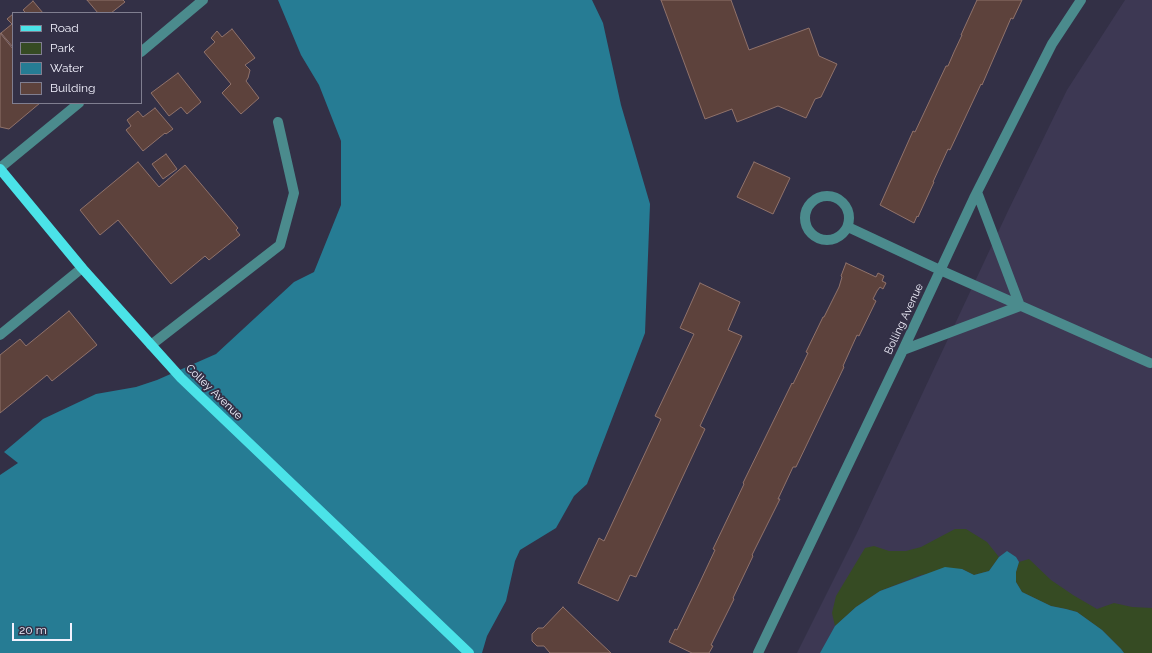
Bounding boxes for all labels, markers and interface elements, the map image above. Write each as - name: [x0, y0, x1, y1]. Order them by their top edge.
- legend: [12, 12, 142, 104]
- text: Road: [50, 21, 79, 35]
- text: Park: [50, 41, 75, 55]
- text: Water: [50, 61, 84, 75]
- text: Building: [50, 81, 96, 95]
- street label: Bolling Avenue: [882, 281, 926, 357]
- street label: Colley Avenue: [183, 362, 245, 422]
- scale bar: [14, 615, 74, 641]
- text: 20 m: [19, 623, 47, 637]

